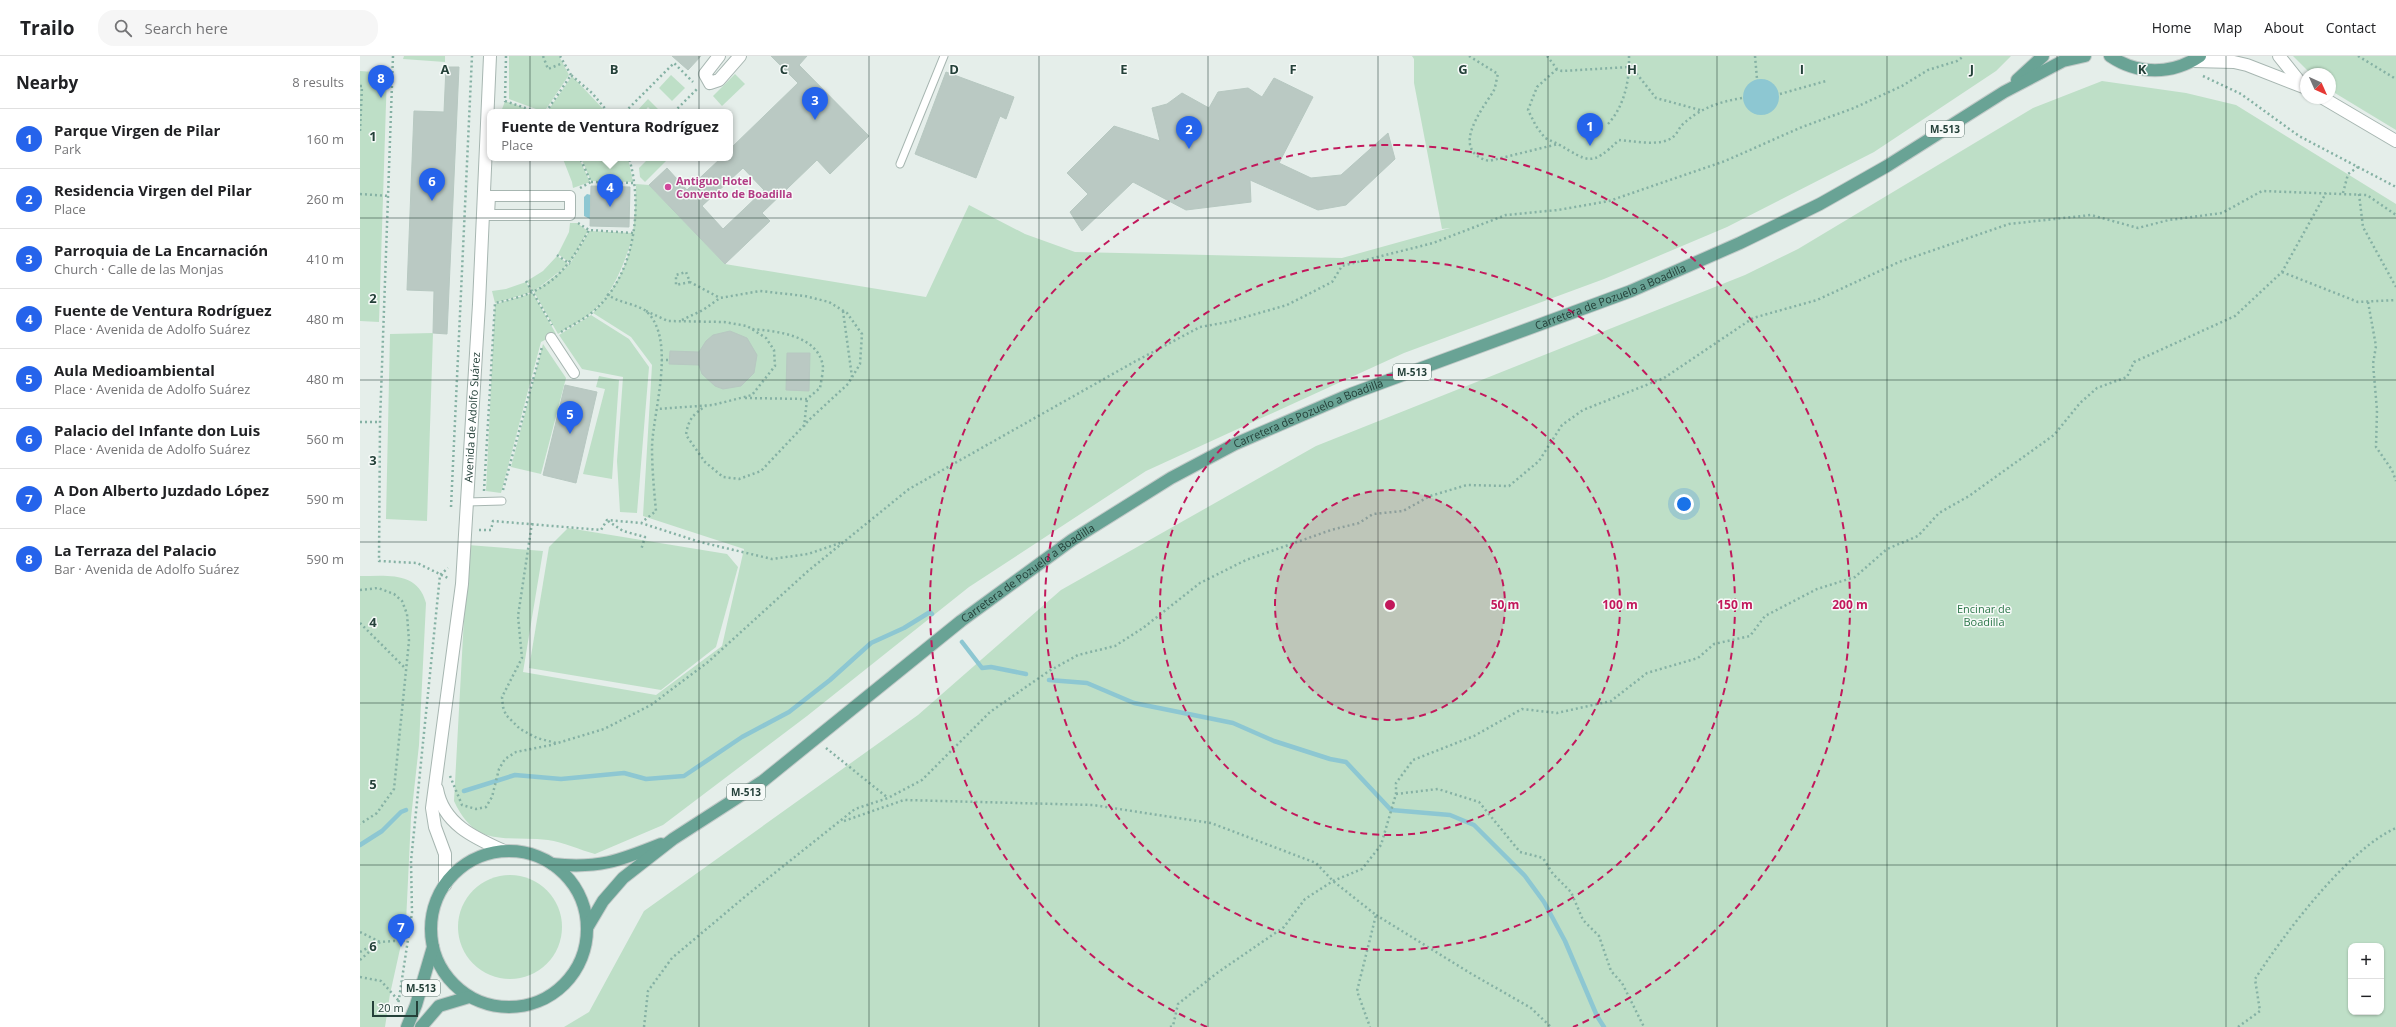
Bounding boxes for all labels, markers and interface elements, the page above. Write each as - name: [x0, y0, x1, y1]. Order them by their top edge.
- search box: [98, 10, 378, 46]
- text: Trailo: [20, 15, 74, 41]
- icon: search: [112, 17, 134, 39]
- text: Search here: [144, 18, 228, 38]
- text: Home: [2152, 18, 2191, 37]
- text: Map: [2213, 18, 2242, 37]
- text: About: [2264, 18, 2304, 37]
- text: Contact: [2326, 18, 2376, 37]
- text: A: [441, 60, 450, 78]
- text: B: [610, 60, 619, 78]
- text: C: [780, 60, 788, 78]
- text: D: [949, 60, 959, 78]
- text: E: [1120, 60, 1128, 78]
- text: F: [1289, 60, 1297, 78]
- text: G: [1458, 60, 1468, 78]
- text: H: [1627, 60, 1637, 78]
- text: I: [1800, 60, 1804, 78]
- text: J: [1969, 60, 1974, 78]
- text: K: [2138, 60, 2147, 78]
- pin: 8: [368, 65, 394, 98]
- north arrow: [2300, 68, 2336, 104]
- text: Nearby: [16, 71, 78, 94]
- text: 8 results: [292, 73, 344, 91]
- pin: 3: [802, 87, 828, 120]
- popup: [487, 109, 733, 161]
- pin: 1: [1577, 113, 1603, 146]
- text: Fuente de Ventura Rodríguez: [501, 116, 719, 136]
- pin: 2: [1176, 116, 1202, 149]
- text: Parque Virgen de Pilar: [54, 120, 220, 140]
- road number: M-513: [1926, 121, 1964, 137]
- text: 1: [369, 127, 377, 145]
- text: 1: [25, 130, 33, 148]
- text: 160 m: [306, 130, 344, 148]
- text: Place: [501, 136, 533, 154]
- text: Park: [54, 140, 81, 158]
- pin: 6: [419, 168, 445, 201]
- place label: Antiguo Hotel Convento de Boadilla: [676, 173, 792, 201]
- pin: 4: [597, 174, 623, 207]
- text: Residencia Virgen del Pilar: [54, 180, 252, 200]
- marker: Antiguo Hotel Convento de Boadilla: [663, 182, 673, 192]
- text: 2: [25, 190, 33, 208]
- text: 260 m: [306, 190, 344, 208]
- text: Place: [54, 200, 86, 218]
- text: Parroquia de La Encarnación: [54, 240, 268, 260]
- text: 3: [25, 250, 33, 268]
- text: 410 m: [306, 250, 344, 268]
- text: Church · Calle de las Monjas: [54, 260, 223, 278]
- street label: Carretera de Pozuelo a Boadilla: [1533, 260, 1688, 333]
- text: 2: [369, 289, 377, 307]
- text: Fuente de Ventura Rodríguez: [54, 300, 272, 320]
- text: 4: [25, 310, 33, 328]
- text: 480 m: [306, 310, 344, 328]
- text: Place · Avenida de Adolfo Suárez: [54, 320, 250, 338]
- street label: Avenida de Adolfo Suárez: [460, 352, 483, 483]
- text: Aula Medioambiental: [54, 360, 215, 380]
- road number: M-513: [1393, 364, 1431, 380]
- text: 5: [25, 370, 33, 388]
- text: 480 m: [306, 370, 344, 388]
- street label: Carretera de Pozuelo a Boadilla: [1231, 375, 1385, 451]
- text: Place · Avenida de Adolfo Suárez: [54, 380, 250, 398]
- pin: 5: [557, 401, 583, 434]
- text: Palacio del Infante don Luis: [54, 420, 260, 440]
- text: 6: [25, 430, 33, 448]
- text: 560 m: [306, 430, 344, 448]
- text: Place · Avenida de Adolfo Suárez: [54, 440, 250, 458]
- text: 3: [369, 451, 377, 469]
- text: A Don Alberto Juzdado López: [54, 480, 269, 500]
- text: 7: [25, 490, 33, 508]
- text: 590 m: [306, 490, 344, 508]
- your location: [1674, 494, 1694, 514]
- text: Place: [54, 500, 86, 518]
- street label: Carretera de Pozuelo a Boadilla: [957, 520, 1097, 626]
- text: La Terraza del Palacio: [54, 540, 216, 560]
- text: 8: [25, 550, 33, 568]
- text: 590 m: [306, 550, 344, 568]
- text: Bar · Avenida de Adolfo Suárez: [54, 560, 239, 578]
- text: 50 m: [1491, 596, 1519, 613]
- text: 100 m: [1602, 596, 1638, 613]
- text: 150 m: [1717, 596, 1753, 613]
- text: 200 m: [1832, 596, 1868, 613]
- centre of rings: [1383, 598, 1397, 612]
- park label: Encinar de Boadilla: [1957, 601, 2011, 629]
- text: 4: [369, 613, 377, 631]
- text: 5: [369, 775, 377, 793]
- road number: M-513: [727, 784, 765, 800]
- pin: 7: [388, 914, 414, 947]
- text: 6: [369, 937, 377, 955]
- map controls: [2348, 943, 2384, 1015]
- button: +: [2348, 943, 2384, 979]
- button: −: [2348, 979, 2384, 1015]
- road number: M-513: [402, 980, 440, 996]
- scale bar: [372, 999, 418, 1018]
- text: 20 m: [378, 1000, 404, 1015]

